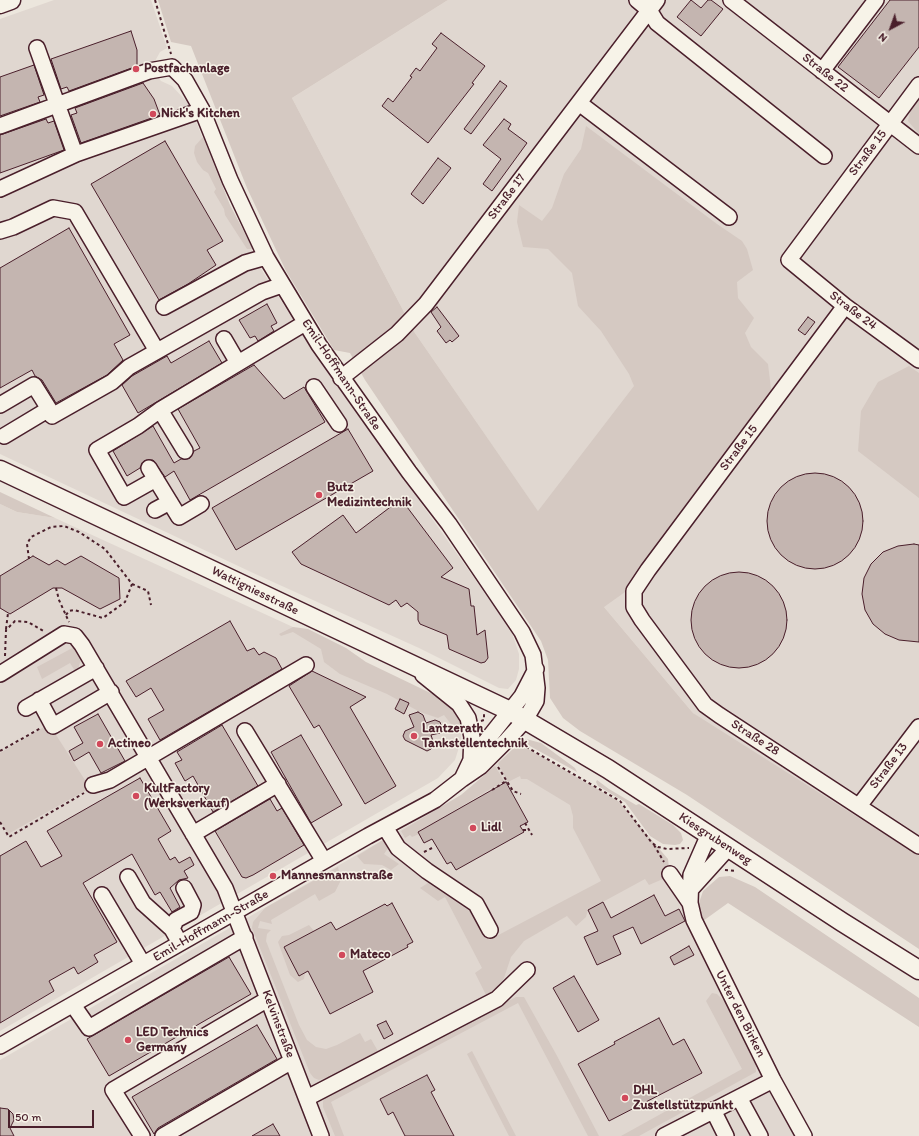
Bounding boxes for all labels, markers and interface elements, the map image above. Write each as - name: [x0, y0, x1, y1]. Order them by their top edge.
- north arrow: [871, 8, 911, 48]
- text: N: [876, 30, 890, 45]
- street label: Straße 22: [799, 50, 851, 96]
- place label: Postfachanlage: [144, 61, 230, 77]
- marker: Postfachanlage: [131, 64, 141, 74]
- place label: Nick's Kitchen: [161, 106, 240, 122]
- marker: Nick's Kitchen: [148, 109, 158, 119]
- street label: Straße 15: [846, 127, 890, 179]
- street label: Straße 17: [485, 171, 529, 223]
- street label: Straße 24: [826, 288, 880, 334]
- street label: Emil-Hoffmann-Straße: [298, 316, 384, 434]
- street label: Straße 15: [717, 422, 761, 474]
- place label: Butz Medizintechnik: [327, 480, 412, 511]
- marker: Butz Medizintechnik: [314, 490, 324, 500]
- street label: Wattigniesstraße: [209, 563, 301, 619]
- street label: Straße 28: [728, 717, 782, 759]
- place label: Lantzerath Tankstellentechnik: [422, 721, 528, 752]
- marker: Lantzerath Tankstellentechnik: [409, 731, 419, 741]
- place label: Actineo: [108, 736, 151, 752]
- marker: Actineo: [95, 739, 105, 749]
- street label: Straße 13: [867, 740, 911, 792]
- place label: KultFactory (Werksverkauf): [144, 781, 230, 812]
- marker: KultFactory (Werksverkauf): [131, 791, 141, 801]
- street label: Kiesgrubenweg: [675, 810, 755, 868]
- place label: Lidl: [481, 820, 502, 836]
- marker: Lidl: [468, 823, 478, 833]
- place label: Mannesmannstraße: [281, 868, 393, 884]
- marker: Mannesmannstraße: [268, 871, 278, 881]
- street label: Emil-Hoffmann-Straße: [150, 887, 272, 965]
- place label: Mateco: [350, 947, 391, 963]
- marker: Mateco: [337, 950, 347, 960]
- street label: Unter den Birken: [711, 968, 769, 1060]
- street label: Kelvinstraße: [258, 988, 298, 1060]
- place label: LED Technics Germany: [136, 1025, 208, 1056]
- marker: LED Technics Germany: [123, 1035, 133, 1045]
- place label: DHL Zustellstützpunkt: [633, 1083, 733, 1114]
- marker: DHL Zustellstützpunkt: [620, 1093, 630, 1103]
- scale bar: [10, 1102, 96, 1128]
- text: 50 m: [15, 1110, 41, 1124]

